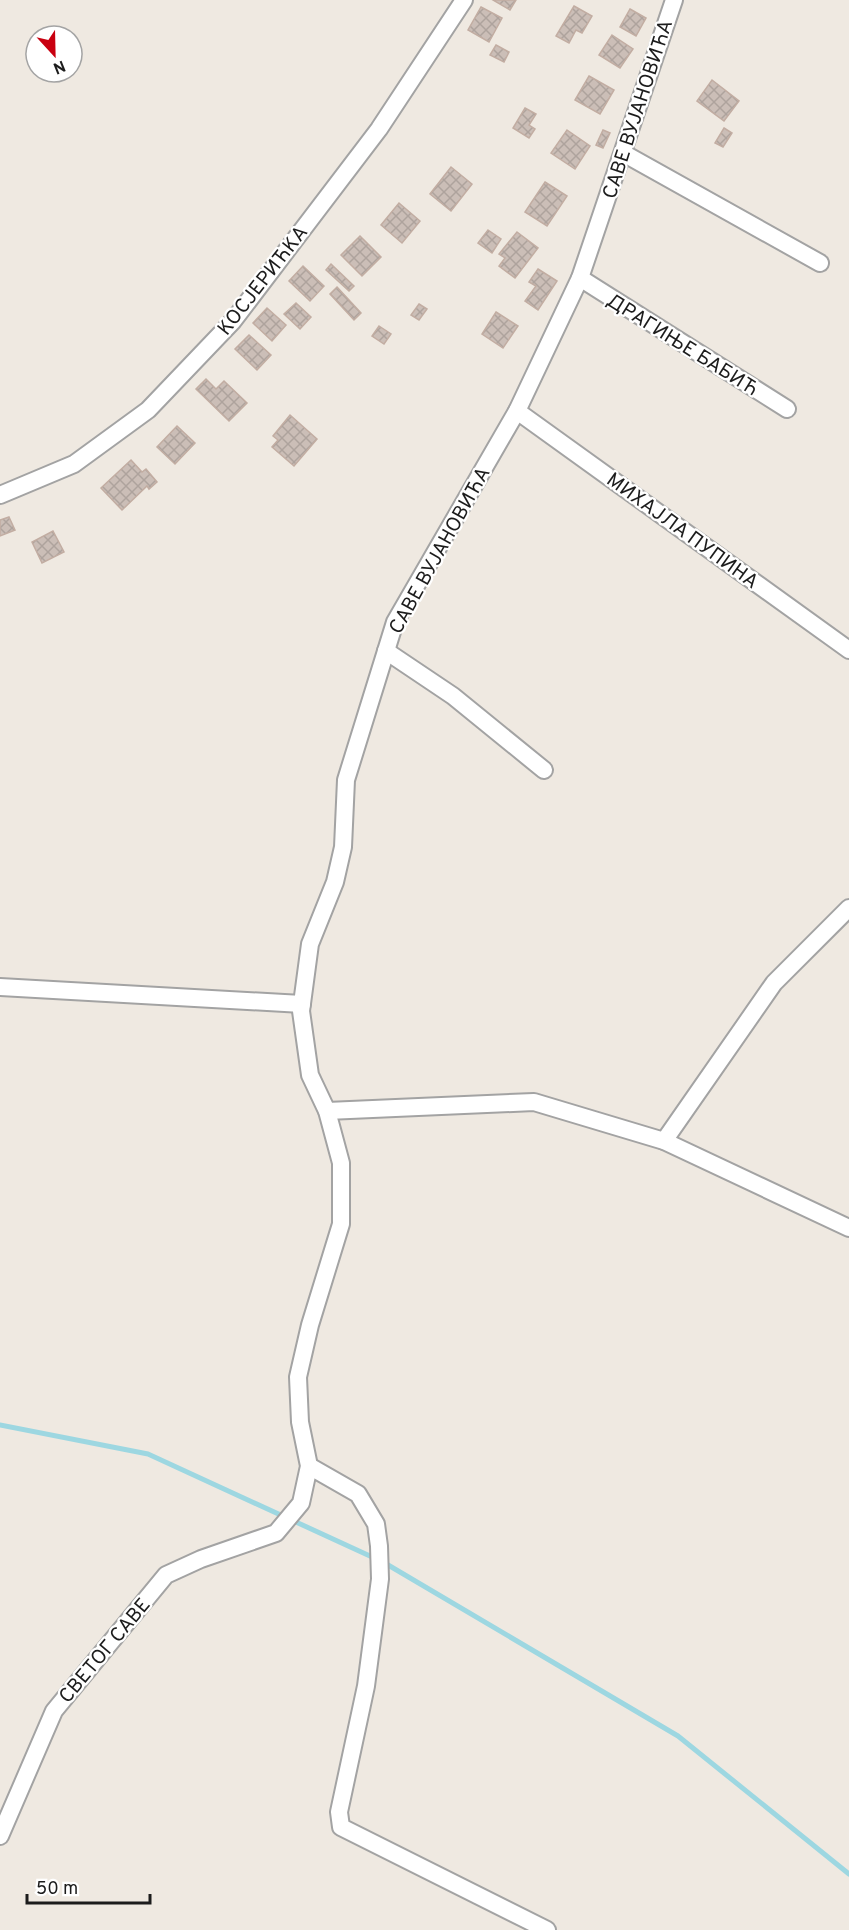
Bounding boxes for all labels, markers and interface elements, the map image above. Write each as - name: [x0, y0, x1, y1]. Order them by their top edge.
- street label: САВЕ ВУЈАНОВИЋА: [598, 17, 680, 203]
- north arrow: [24, 24, 84, 84]
- text: N: [50, 55, 68, 77]
- street label: КОСЈЕРИЋКА: [213, 221, 315, 341]
- street label: ДРАГИЊЕ БАБИЋ: [601, 288, 763, 403]
- street label: САВЕ ВУЈАНОВИЋА: [384, 463, 497, 639]
- street label: МИХАЈЛА ПУПИНА: [601, 468, 763, 596]
- street label: СВЕТОГ САВЕ: [54, 1593, 157, 1709]
- scale bar: [27, 1867, 150, 1905]
- text: 50 m: [36, 1878, 78, 1901]

